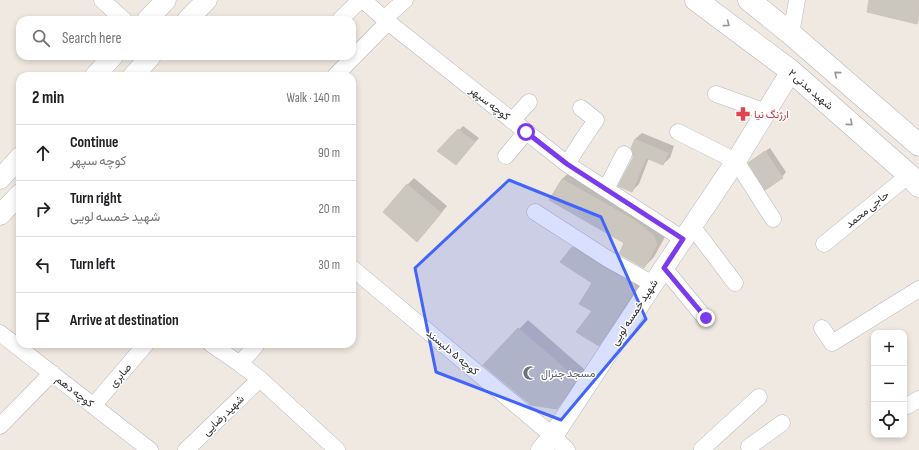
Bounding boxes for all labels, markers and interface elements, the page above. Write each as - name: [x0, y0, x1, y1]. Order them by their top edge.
- search box: [16, 16, 356, 60]
- one-way arrow: [723, 19, 730, 26]
- icon: search: [30, 27, 52, 49]
- text: Search here: [62, 29, 122, 48]
- street label: شهید مدنی ۲: [786, 66, 836, 113]
- one-way arrow: [834, 71, 842, 78]
- street label: کوچه سپهر: [466, 83, 513, 124]
- text: 2 min: [32, 88, 64, 108]
- text: Walk · 140 m: [287, 90, 340, 106]
- pharmacy icon: ارژنگ نیا: [735, 106, 751, 122]
- place label: ارژنگ نیا: [754, 108, 789, 121]
- one-way arrow: [845, 118, 852, 125]
- route start: [517, 123, 535, 141]
- text: Continue: [70, 133, 119, 152]
- icon: ahead: [32, 142, 54, 164]
- text: 90 m: [318, 145, 340, 161]
- text: کوچه سپهر: [70, 153, 126, 169]
- street label: حاجی محمد: [843, 188, 892, 231]
- text: Turn right: [70, 189, 122, 208]
- icon: right: [32, 198, 54, 220]
- text: 20 m: [318, 201, 340, 217]
- text: شهید خمسه لویی: [70, 209, 160, 225]
- icon: left: [32, 254, 54, 276]
- text: Turn left: [70, 255, 115, 274]
- text: 30 m: [318, 257, 340, 273]
- street label: شهید خمسه لویی: [608, 276, 661, 348]
- route end: [697, 309, 715, 327]
- icon: arrive: [32, 310, 54, 332]
- text: Arrive at destination: [70, 311, 179, 330]
- street label: کوچه ۵ دلپسند: [423, 327, 481, 379]
- map controls: [871, 330, 907, 438]
- button: +: [871, 330, 907, 366]
- street label: صابری: [107, 361, 134, 390]
- mosque icon: مسجد جنرال: [522, 365, 538, 381]
- button: −: [871, 366, 907, 402]
- place label: مسجد جنرال: [541, 367, 596, 380]
- street label: کوچه دهم: [53, 373, 96, 411]
- street label: شهید رضایی: [200, 392, 247, 438]
- button: locate: [871, 402, 907, 438]

